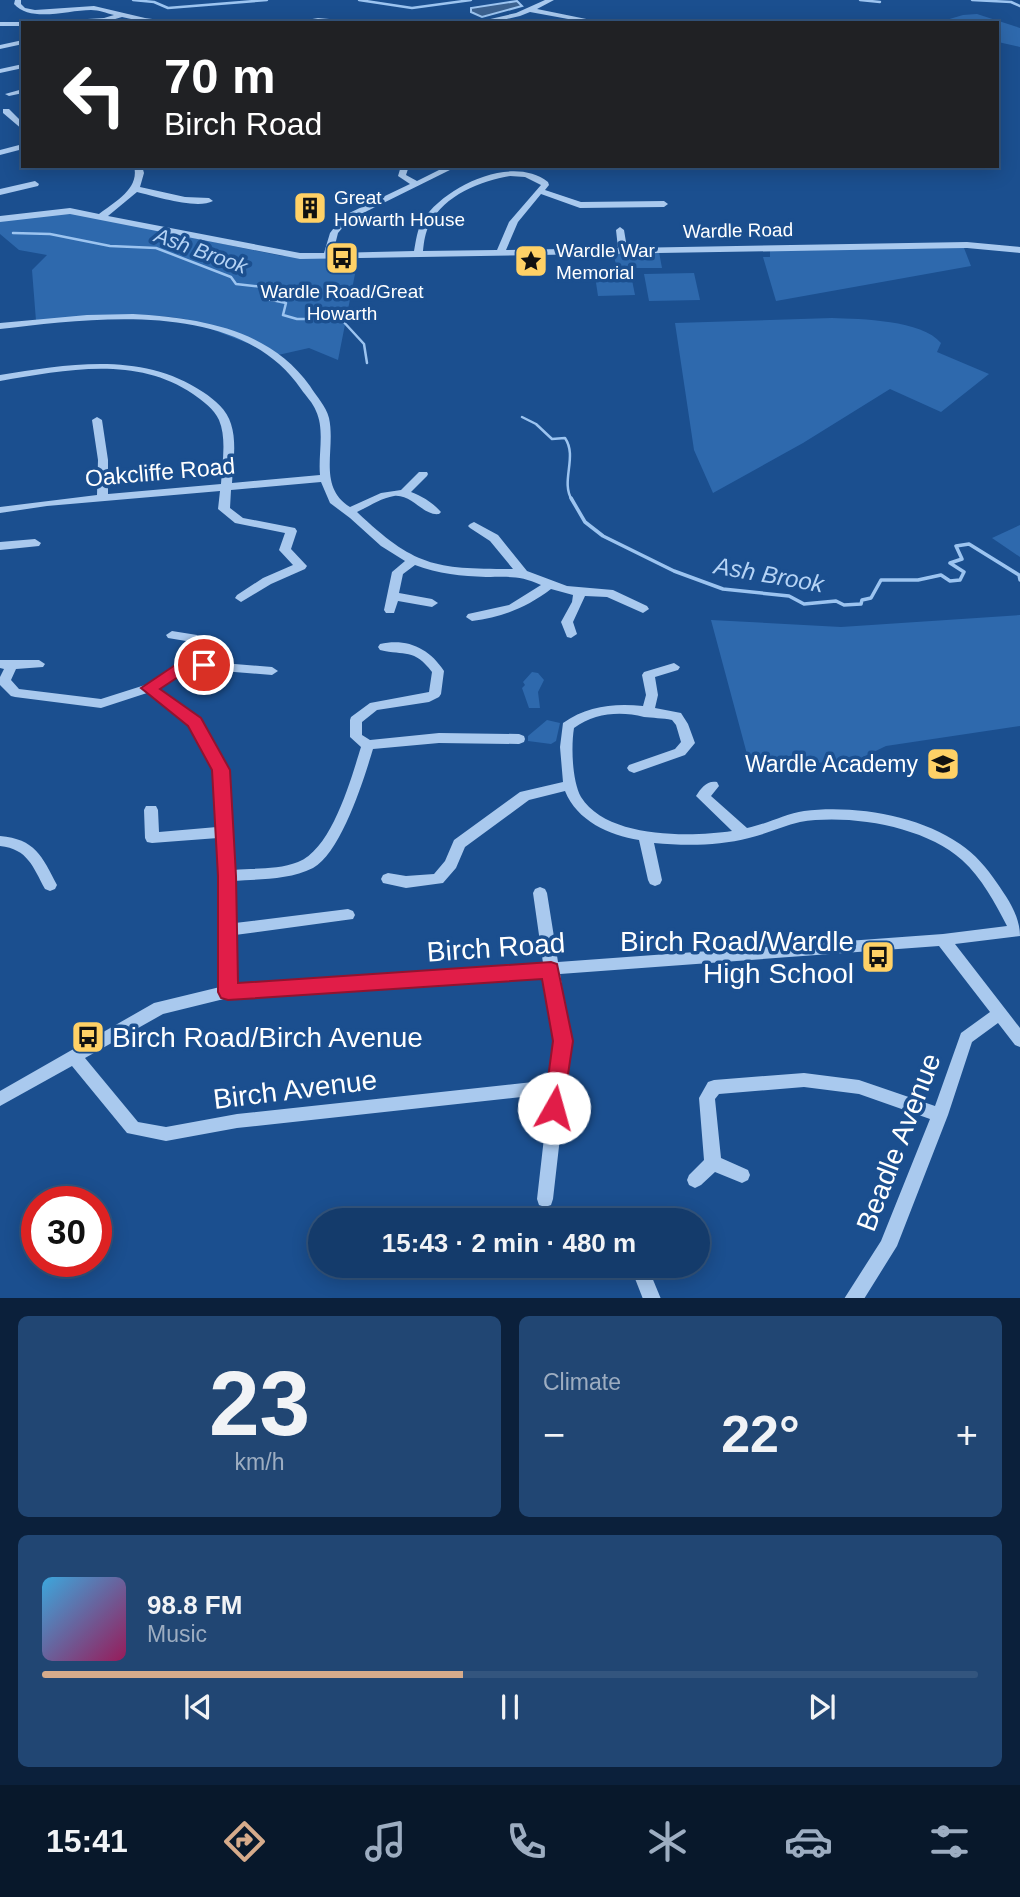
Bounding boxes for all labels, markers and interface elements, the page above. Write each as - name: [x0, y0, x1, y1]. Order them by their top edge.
- icon: left: [49, 49, 140, 140]
- text: 70 m: [164, 49, 276, 103]
- text: Birch Road: [164, 106, 322, 142]
- place label: Great Howarth House: [334, 187, 465, 230]
- building icon: Great Howarth House: [291, 189, 329, 227]
- street label: Wardle Road: [683, 219, 793, 242]
- water label: Ash Brook: [150, 222, 252, 278]
- bus stop icon: Wardle Road/Great Howarth: [323, 239, 361, 277]
- place label: Wardle War Memorial: [556, 240, 656, 283]
- place icon: Wardle War Memorial: [512, 242, 550, 280]
- place label: Wardle Road/Great Howarth: [261, 281, 424, 324]
- street label: Oakcliffe Road: [84, 452, 236, 492]
- water label: Ash Brook: [710, 551, 828, 598]
- pin: [174, 635, 234, 695]
- icon: arrive: [185, 646, 223, 684]
- school or university icon: Wardle Academy: [924, 745, 962, 783]
- place label: Wardle Academy: [745, 751, 918, 777]
- place label: Birch Road/Wardle High School: [620, 926, 854, 989]
- street label: Birch Road: [426, 927, 566, 968]
- bus stop icon: Birch Road/Wardle High School: [859, 938, 897, 976]
- bus stop icon: Birch Road/Birch Avenue: [69, 1018, 107, 1056]
- place label: Birch Road/Birch Avenue: [112, 1022, 423, 1053]
- street label: Beadle Avenue: [850, 1049, 947, 1235]
- street label: Birch Avenue: [212, 1064, 379, 1115]
- position arrow: [517, 1071, 591, 1145]
- speed limit sign: 30: [21, 1186, 112, 1277]
- text: 15:43 · 2 min · 480 m: [382, 1228, 636, 1258]
- text: 23: [209, 1353, 310, 1454]
- text: Climate: [543, 1369, 621, 1395]
- text: 22°: [721, 1405, 800, 1463]
- text: −: [543, 1414, 565, 1456]
- text: +: [956, 1414, 978, 1456]
- text: km/h: [235, 1449, 284, 1475]
- text: 98.8 FM: [147, 1590, 242, 1620]
- text: Music: [147, 1621, 207, 1647]
- icon: previous: [179, 1688, 217, 1726]
- icon: pause: [491, 1688, 529, 1726]
- icon: next: [803, 1688, 841, 1726]
- icon: directions: [220, 1817, 269, 1866]
- icon: music: [361, 1817, 410, 1866]
- icon: phone: [502, 1817, 551, 1866]
- icon: climate: [643, 1817, 692, 1866]
- icon: car: [784, 1817, 833, 1866]
- icon: filters: [925, 1817, 974, 1866]
- text: 15:41: [46, 1823, 128, 1859]

